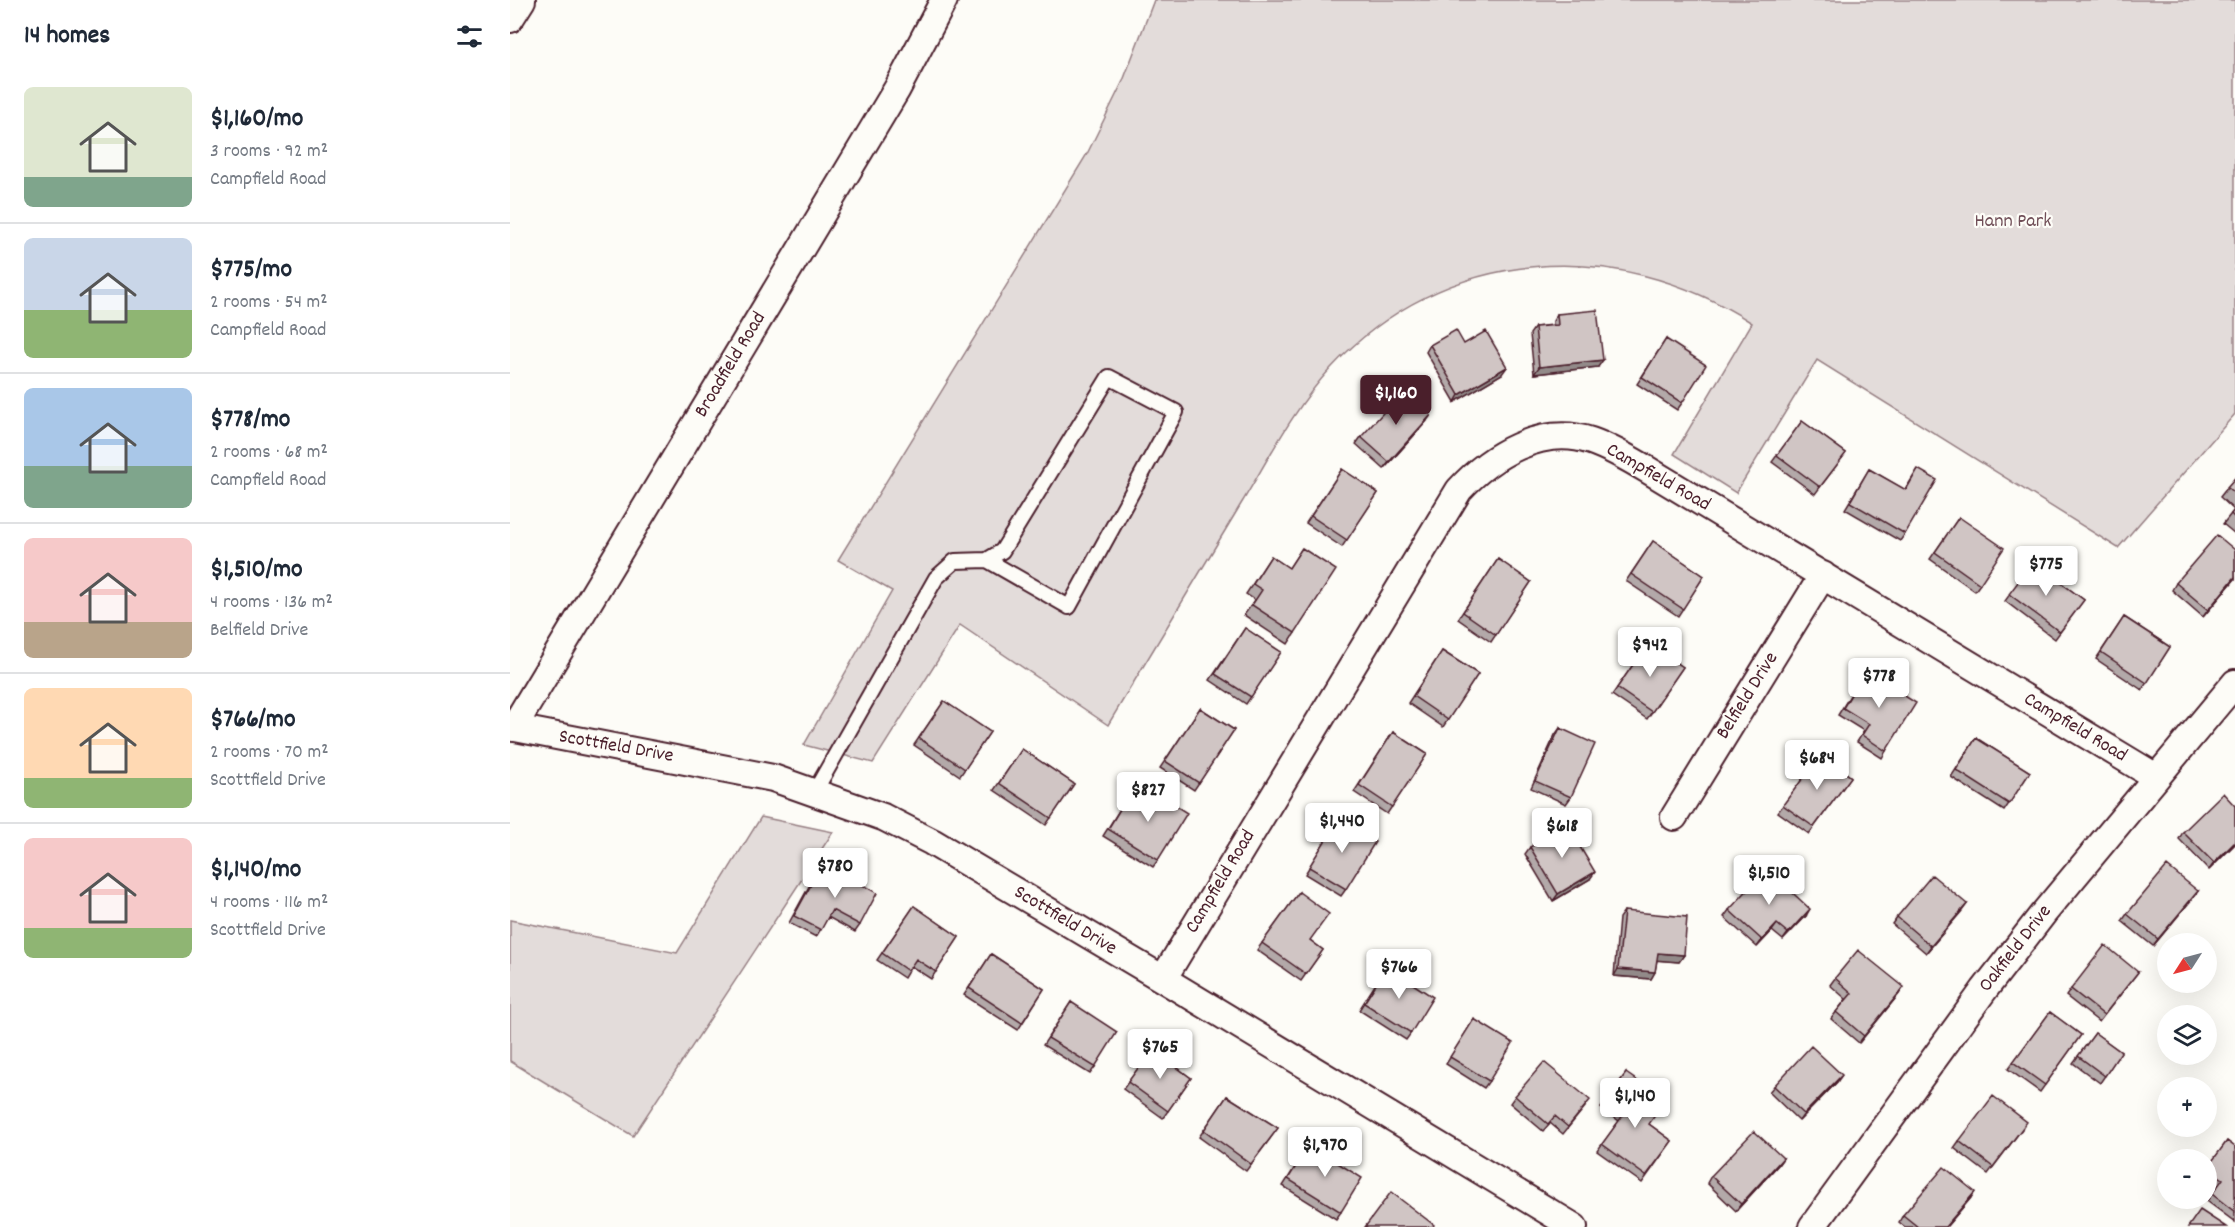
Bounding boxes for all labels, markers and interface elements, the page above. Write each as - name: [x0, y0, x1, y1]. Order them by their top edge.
- text: 14 homes: [24, 18, 110, 55]
- icon: filters: [453, 20, 486, 53]
- text: $1,160/mo: [210, 101, 303, 138]
- icon: home: [72, 111, 144, 183]
- text: 3 rooms · 92 m²: [210, 138, 328, 166]
- text: Campfield Road: [210, 166, 326, 194]
- park label: Hann Park: [1975, 208, 2051, 236]
- text: $775/mo: [210, 252, 292, 289]
- icon: home: [72, 262, 144, 334]
- text: 2 rooms · 54 m²: [210, 289, 328, 317]
- street label: Broadfield Road: [688, 307, 774, 423]
- text: Campfield Road: [210, 317, 326, 345]
- pin: $1,160: [1347, 375, 1445, 426]
- text: $1,160: [1374, 380, 1418, 408]
- text: $778/mo: [210, 402, 290, 439]
- icon: home: [72, 412, 144, 484]
- street label: Campfield Road: [1601, 437, 1715, 519]
- text: 2 rooms · 68 m²: [210, 439, 328, 467]
- text: Campfield Road: [210, 467, 326, 495]
- pin: $775: [2010, 546, 2082, 597]
- text: $775: [2029, 551, 2063, 579]
- text: $1,510/mo: [210, 552, 303, 589]
- icon: home: [72, 562, 144, 634]
- text: 4 rooms · 136 m²: [210, 589, 333, 617]
- text: Belfield Drive: [210, 617, 308, 645]
- pin: $942: [1614, 627, 1686, 678]
- text: $942: [1632, 632, 1668, 660]
- street label: Belfield Drive: [1710, 647, 1786, 745]
- pin: $778: [1843, 658, 1915, 709]
- text: $778: [1862, 663, 1896, 691]
- street label: Campfield Road: [2018, 686, 2132, 770]
- text: $766/mo: [210, 702, 295, 739]
- icon: home: [72, 712, 144, 784]
- street label: Scottfield Drive: [557, 723, 676, 771]
- text: 2 rooms · 70 m²: [210, 739, 329, 767]
- pin: $684: [1781, 740, 1853, 791]
- text: $684: [1799, 745, 1835, 773]
- text: Scottfield Drive: [210, 767, 326, 795]
- pin: $827: [1112, 772, 1184, 823]
- text: $827: [1131, 777, 1165, 805]
- pin: $1,440: [1293, 803, 1391, 854]
- text: $1,440: [1319, 808, 1365, 836]
- pin: $618: [1526, 808, 1598, 859]
- text: $618: [1546, 813, 1578, 841]
- street label: Campfield Road: [1179, 825, 1263, 939]
- pin: $780: [799, 848, 871, 899]
- text: $1,140/mo: [210, 852, 301, 889]
- text: $780: [817, 853, 853, 881]
- pin: $1,510: [1720, 855, 1818, 906]
- text: $1,510: [1748, 860, 1790, 888]
- icon: home: [72, 862, 144, 934]
- street label: Scottfield Drive: [1008, 879, 1122, 963]
- text: 4 rooms · 116 m²: [210, 889, 328, 917]
- street label: Oakfield Drive: [1973, 899, 2059, 999]
- text: Scottfield Drive: [210, 917, 326, 945]
- north arrow: [2157, 933, 2217, 993]
- map controls: [2157, 933, 2217, 1209]
- pin: $766: [1363, 949, 1435, 1000]
- text: $766: [1380, 954, 1418, 982]
- button: layers: [2157, 1005, 2217, 1065]
- pin: $765: [1124, 1029, 1196, 1080]
- text: $765: [1142, 1034, 1178, 1062]
- button: +: [2157, 1077, 2217, 1137]
- pin: $1,140: [1586, 1078, 1684, 1129]
- text: $1,140: [1614, 1083, 1656, 1111]
- pin: $1,970: [1276, 1127, 1374, 1178]
- text: $1,970: [1302, 1132, 1348, 1160]
- button: −: [2157, 1149, 2217, 1209]

